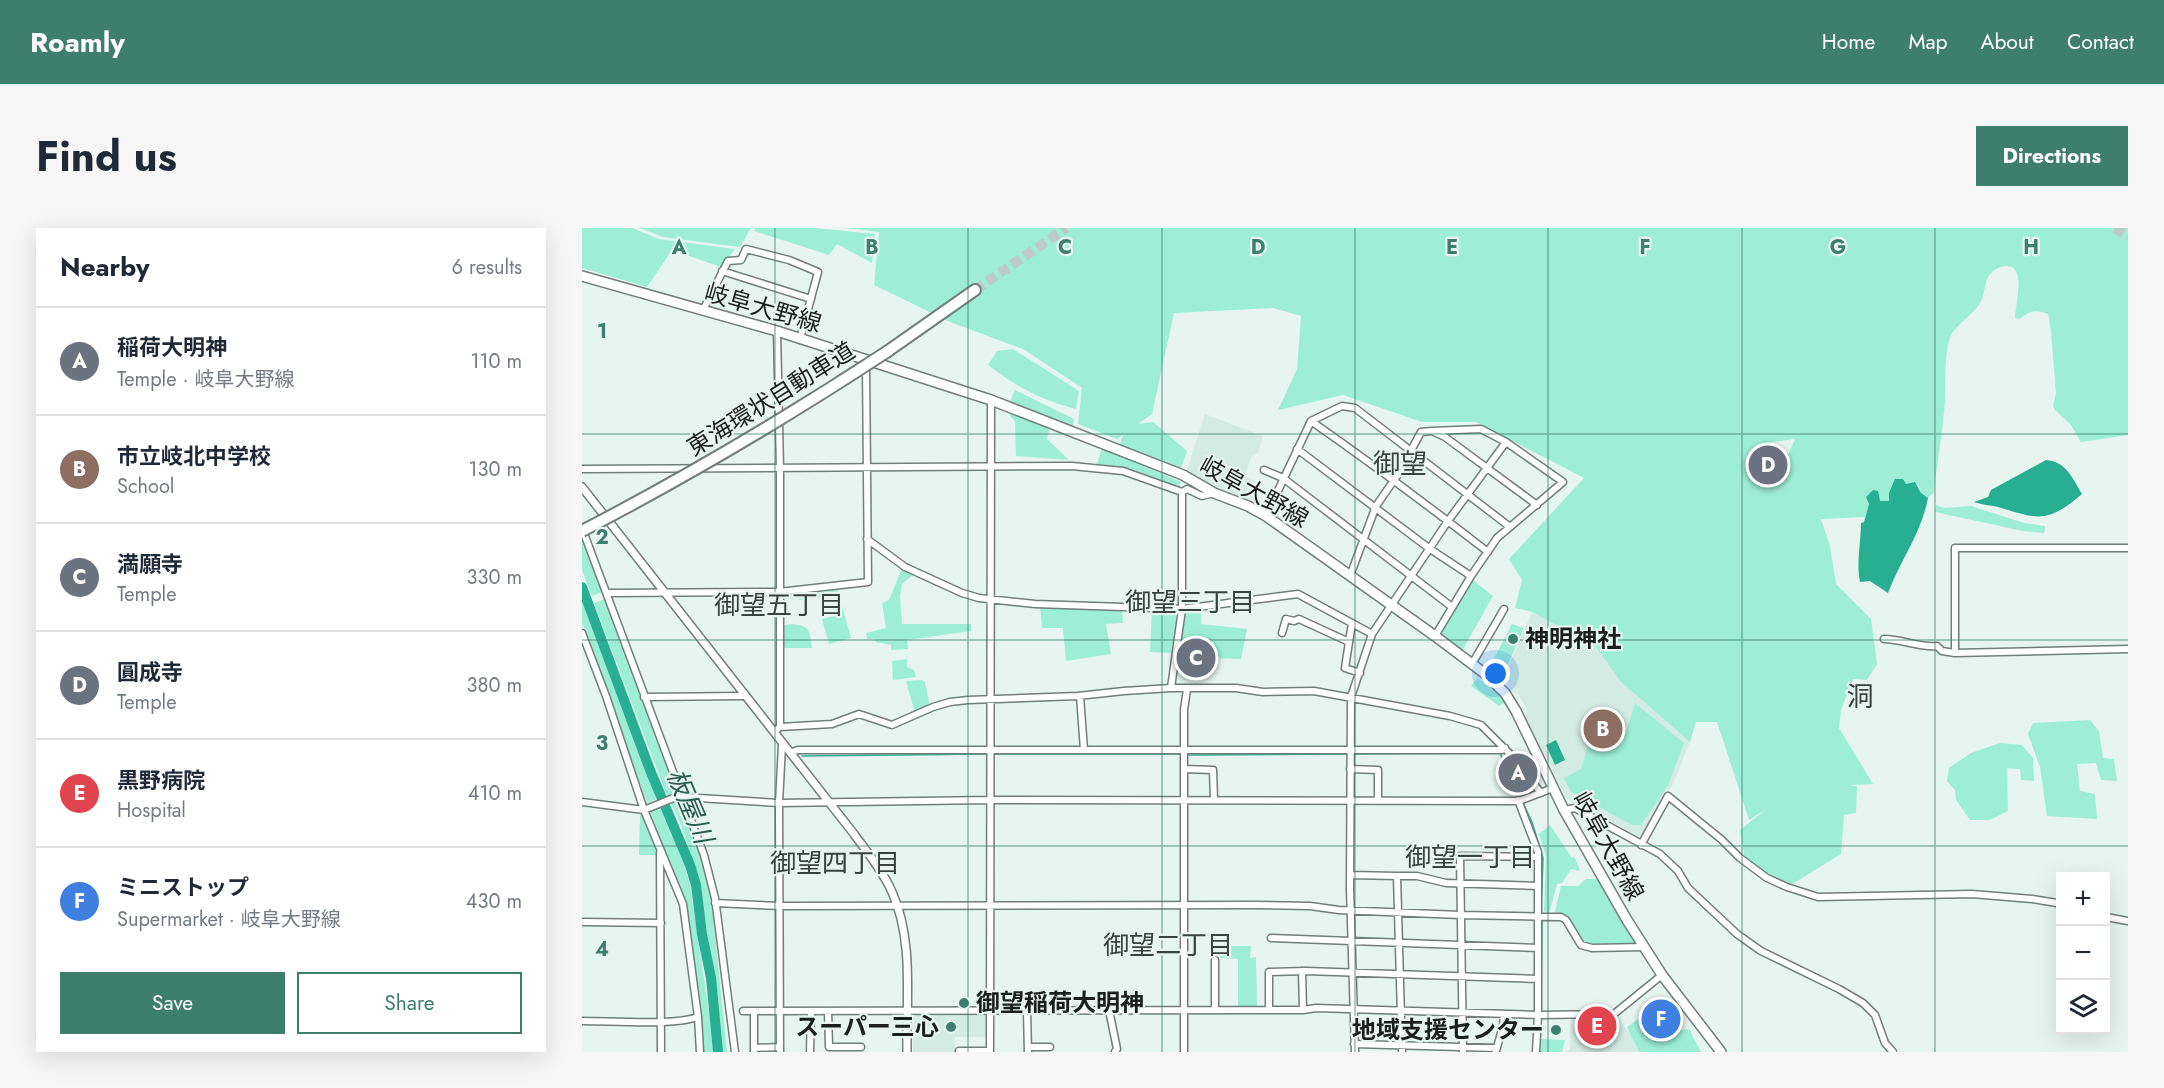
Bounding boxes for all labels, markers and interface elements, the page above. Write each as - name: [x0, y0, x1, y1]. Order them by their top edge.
- text: Roamly: [30, 22, 125, 63]
- text: Home: [1822, 27, 1875, 57]
- text: Map: [1908, 27, 1948, 57]
- text: About: [1981, 27, 2034, 57]
- text: Contact: [2067, 27, 2134, 57]
- text: Find us: [36, 126, 177, 187]
- button: Directions: [1976, 126, 2128, 186]
- text: A: [671, 233, 687, 262]
- text: B: [865, 233, 879, 262]
- text: C: [1058, 233, 1072, 262]
- text: D: [1251, 233, 1265, 262]
- text: E: [1446, 233, 1458, 262]
- text: F: [1639, 233, 1651, 262]
- text: G: [1830, 233, 1846, 262]
- text: H: [2023, 233, 2039, 262]
- text: Nearby: [60, 248, 149, 286]
- text: 6 results: [452, 253, 522, 282]
- street label: 岐阜大野線: [701, 274, 826, 341]
- text: 1: [597, 317, 607, 346]
- text: 稲荷大明神: [117, 331, 227, 363]
- street label: 東海環状自動車道: [680, 333, 861, 464]
- text: A: [72, 347, 87, 376]
- text: 110 m: [470, 347, 522, 376]
- text: Temple · 岐阜大野線: [117, 365, 295, 394]
- text: 市立岐北中学校: [117, 440, 271, 472]
- pin: D: [1748, 442, 1788, 488]
- district label: 御望: [1373, 444, 1427, 483]
- street label: 岐阜大野線: [1193, 447, 1315, 536]
- text: B: [73, 455, 86, 484]
- text: 130 m: [468, 455, 522, 484]
- text: School: [117, 472, 174, 501]
- text: 2: [595, 523, 609, 552]
- text: 満願寺: [117, 548, 183, 580]
- text: C: [72, 563, 87, 592]
- text: 330 m: [467, 563, 522, 592]
- text: Temple: [117, 580, 177, 609]
- district label: 御望三丁目: [1125, 583, 1255, 621]
- district label: 御望五丁目: [714, 586, 844, 624]
- place label: 神明神社: [1525, 621, 1621, 656]
- marker: 神明神社: [1506, 632, 1520, 646]
- pin: C: [1176, 636, 1216, 680]
- text: 圓成寺: [117, 656, 183, 688]
- your location: [1481, 659, 1510, 688]
- text: D: [72, 671, 87, 700]
- text: 380 m: [467, 671, 522, 700]
- district label: 洞: [1847, 677, 1874, 716]
- text: Temple: [117, 688, 177, 717]
- pin: B: [1584, 706, 1622, 752]
- text: 3: [596, 729, 608, 758]
- pin: A: [1498, 750, 1538, 796]
- water label: 板屋川: [657, 763, 724, 852]
- text: 黒野病院: [117, 764, 205, 796]
- text: E: [73, 779, 86, 808]
- text: 410 m: [468, 779, 522, 808]
- street label: 岐阜大野線: [1564, 785, 1653, 907]
- text: Hospital: [117, 796, 186, 825]
- district label: 御望一丁目: [1405, 838, 1535, 876]
- district label: 御望四丁目: [770, 844, 900, 882]
- text: ミニストップ: [117, 871, 249, 903]
- map controls: [2056, 872, 2110, 1034]
- button: +: [2056, 872, 2110, 926]
- text: F: [74, 887, 85, 916]
- text: 430 m: [466, 887, 522, 916]
- text: Supermarket · 岐阜大野線: [117, 905, 341, 934]
- district label: 御望二丁目: [1103, 926, 1233, 964]
- button: −: [2056, 926, 2110, 980]
- text: 4: [595, 935, 609, 964]
- button: Save: [60, 972, 285, 1034]
- button: Share: [297, 972, 522, 1034]
- button: layers: [2056, 980, 2110, 1034]
- place label: 御望稲荷大明神: [976, 985, 1144, 1020]
- marker: 御望稲荷大明神: [957, 996, 971, 1010]
- pin: F: [1642, 996, 1680, 1042]
- pin: E: [1578, 1004, 1616, 1048]
- place label: スーパー三心: [795, 1009, 939, 1044]
- place label: 地域支援センター: [1352, 1012, 1544, 1047]
- marker: スーパー三心: [944, 1020, 958, 1034]
- marker: 地域支援センター: [1549, 1023, 1563, 1037]

